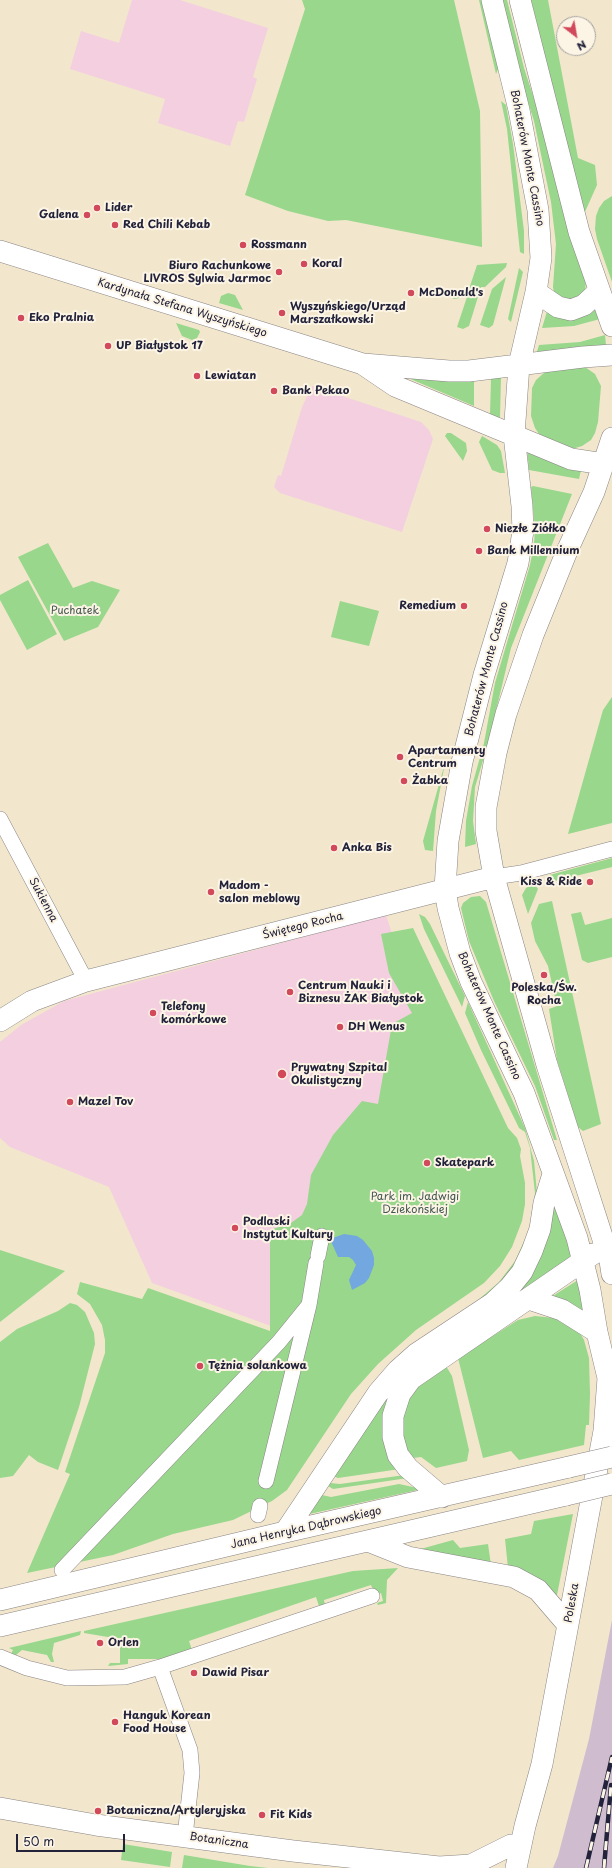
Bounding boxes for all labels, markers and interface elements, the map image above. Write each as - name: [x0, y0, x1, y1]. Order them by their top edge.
- north arrow: [556, 16, 596, 56]
- text: N: [574, 36, 590, 55]
- street label: Bohaterów Monte Cassino: [507, 89, 547, 227]
- place label: Lider: [105, 201, 132, 215]
- marker: Lider: [92, 203, 102, 213]
- place label: Galena: [39, 208, 79, 222]
- marker: Galena: [82, 210, 92, 220]
- place label: Red Chili Kebab: [123, 218, 210, 232]
- marker: Red Chili Kebab: [110, 220, 120, 230]
- place label: Rossmann: [251, 238, 307, 252]
- marker: Rossmann: [238, 240, 248, 250]
- place label: Koral: [312, 257, 342, 271]
- place label: Biuro Rachunkowe LIVROS Sylwia Jarmoc: [143, 259, 271, 285]
- marker: Koral: [299, 259, 309, 269]
- marker: Biuro Rachunkowe LIVROS Sylwia Jarmoc: [274, 267, 284, 277]
- street label: Kardynała Stefana Wyszyńskiego: [96, 276, 268, 340]
- place label: McDonald's: [419, 286, 483, 300]
- marker: McDonald's: [406, 288, 416, 298]
- place label: Wyszyńskiego/Urząd Marszałkowski: [290, 300, 406, 326]
- marker: Wyszyńskiego/Urząd Marszałkowski: [277, 308, 287, 318]
- place label: Eko Pralnia: [29, 311, 94, 325]
- marker: Eko Pralnia: [16, 313, 26, 323]
- place label: UP Białystok 17: [116, 339, 203, 353]
- marker: UP Białystok 17: [103, 341, 113, 351]
- place label: Lewiatan: [205, 369, 256, 383]
- marker: Lewiatan: [192, 371, 202, 381]
- place label: Bank Pekao: [282, 384, 349, 398]
- marker: Bank Pekao: [269, 386, 279, 396]
- place label: Niezłe Ziółko: [495, 522, 566, 536]
- marker: Niezłe Ziółko: [482, 524, 492, 534]
- place label: Bank Millennium: [487, 544, 579, 558]
- marker: Bank Millennium: [474, 546, 484, 556]
- place label: Remedium: [399, 599, 456, 613]
- street label: Bohaterów Monte Cassino: [463, 600, 511, 738]
- marker: Remedium: [459, 601, 469, 611]
- park label: Puchatek: [51, 604, 99, 618]
- place label: Apartamenty Centrum: [408, 744, 485, 770]
- marker: Apartamenty Centrum: [395, 752, 405, 762]
- place label: Żabka: [412, 774, 448, 788]
- marker: Żabka: [399, 776, 409, 786]
- place label: Anka Bis: [342, 841, 392, 855]
- marker: Anka Bis: [329, 843, 339, 853]
- place label: Kiss & Ride: [520, 875, 582, 889]
- street label: Sukienna: [26, 876, 60, 924]
- marker: Kiss & Ride: [585, 877, 595, 887]
- place label: Madom - salon meblowy: [219, 879, 300, 905]
- marker: Madom - salon meblowy: [206, 887, 216, 897]
- street label: Świętego Rocha: [262, 910, 344, 942]
- street label: Bohaterów Monte Cassino: [455, 950, 523, 1082]
- marker: Poleska/Św. Rocha: [539, 970, 549, 980]
- place label: Centrum Nauki i Biznesu ŻAK Białystok: [298, 979, 424, 1005]
- place label: Poleska/Św. Rocha: [511, 981, 577, 1007]
- marker: Centrum Nauki i Biznesu ŻAK Białystok: [285, 987, 295, 997]
- place label: Telefony komórkowe: [161, 1000, 226, 1026]
- marker: Telefony komórkowe: [148, 1008, 158, 1018]
- place label: DH Wenus: [348, 1020, 405, 1034]
- marker: DH Wenus: [335, 1022, 345, 1032]
- place label: Prywatny Szpital Okulistyczny: [291, 1061, 387, 1087]
- marker: Prywatny Szpital Okulistyczny: [276, 1068, 288, 1080]
- place label: Mazel Tov: [78, 1095, 133, 1109]
- marker: Mazel Tov: [65, 1097, 75, 1107]
- place label: Skatepark: [435, 1156, 494, 1170]
- marker: Skatepark: [422, 1158, 432, 1168]
- park label: Park im. Jadwigi Dziekońskiej: [371, 1190, 459, 1216]
- place label: Podlaski Instytut Kultury: [243, 1215, 333, 1241]
- marker: Podlaski Instytut Kultury: [230, 1223, 240, 1233]
- place label: Tężnia solankowa: [208, 1359, 307, 1373]
- marker: Tężnia solankowa: [195, 1361, 205, 1371]
- street label: Jana Henryka Dąbrowskiego: [229, 1504, 383, 1552]
- street label: Poleska: [562, 1582, 582, 1624]
- place label: Orlen: [108, 1636, 139, 1650]
- marker: Orlen: [95, 1638, 105, 1648]
- place label: Dawid Pisar: [202, 1666, 269, 1680]
- marker: Dawid Pisar: [189, 1668, 199, 1678]
- place label: Hanguk Korean Food House: [123, 1709, 211, 1735]
- marker: Hanguk Korean Food House: [110, 1717, 120, 1727]
- place label: Botaniczna/Artyleryjska: [106, 1804, 246, 1818]
- marker: Botaniczna/Artyleryjska: [93, 1806, 103, 1816]
- place label: Fit Kids: [270, 1808, 312, 1822]
- marker: Fit Kids: [257, 1810, 267, 1820]
- scale bar: [18, 1826, 127, 1852]
- street label: Botaniczna: [189, 1830, 249, 1852]
- text: 50 m: [23, 1832, 54, 1850]

